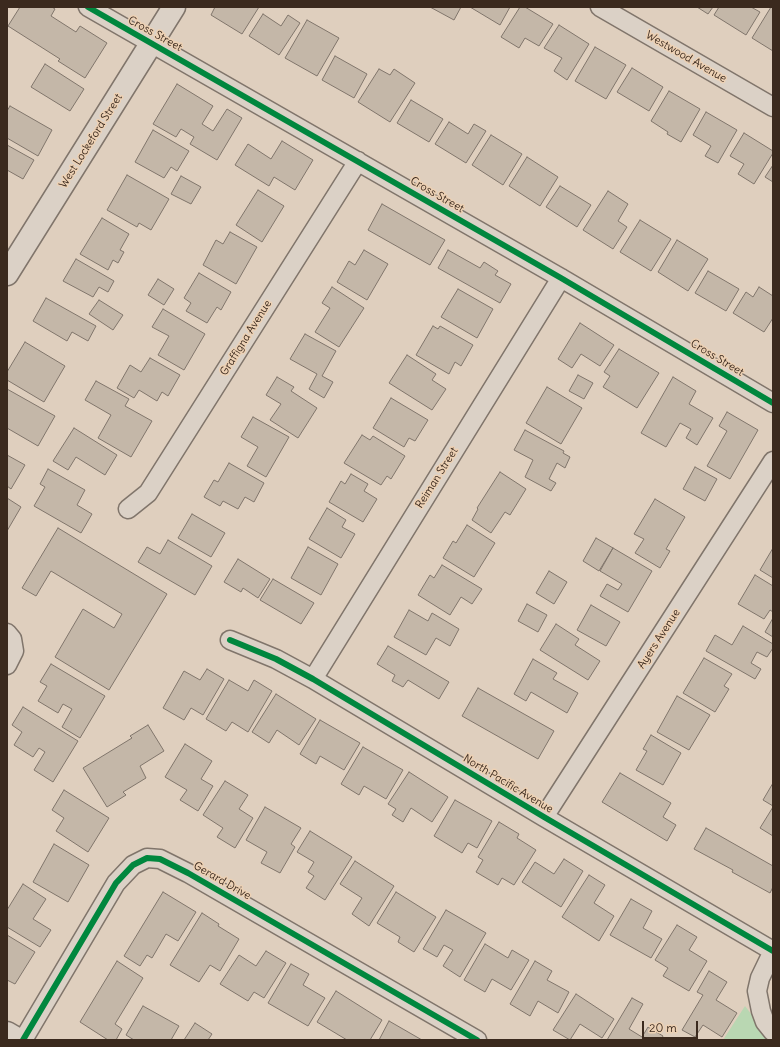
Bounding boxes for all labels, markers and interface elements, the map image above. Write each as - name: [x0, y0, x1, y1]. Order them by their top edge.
- street label: Cross Street: [126, 14, 184, 54]
- street label: Westwood Avenue: [643, 28, 729, 86]
- street label: West Lockeford Street: [57, 92, 125, 190]
- street label: Cross Street: [408, 174, 466, 216]
- street label: Graffigna Avenue: [217, 298, 275, 378]
- street label: Cross Street: [688, 337, 746, 379]
- street label: Reiman Street: [413, 445, 461, 511]
- street label: Ayers Avenue: [635, 607, 683, 671]
- street label: North Pacific Avenue: [461, 752, 555, 816]
- street label: Gerard Drive: [191, 859, 253, 903]
- scale bar: [644, 1013, 700, 1039]
- text: 20 m: [649, 1020, 677, 1035]

